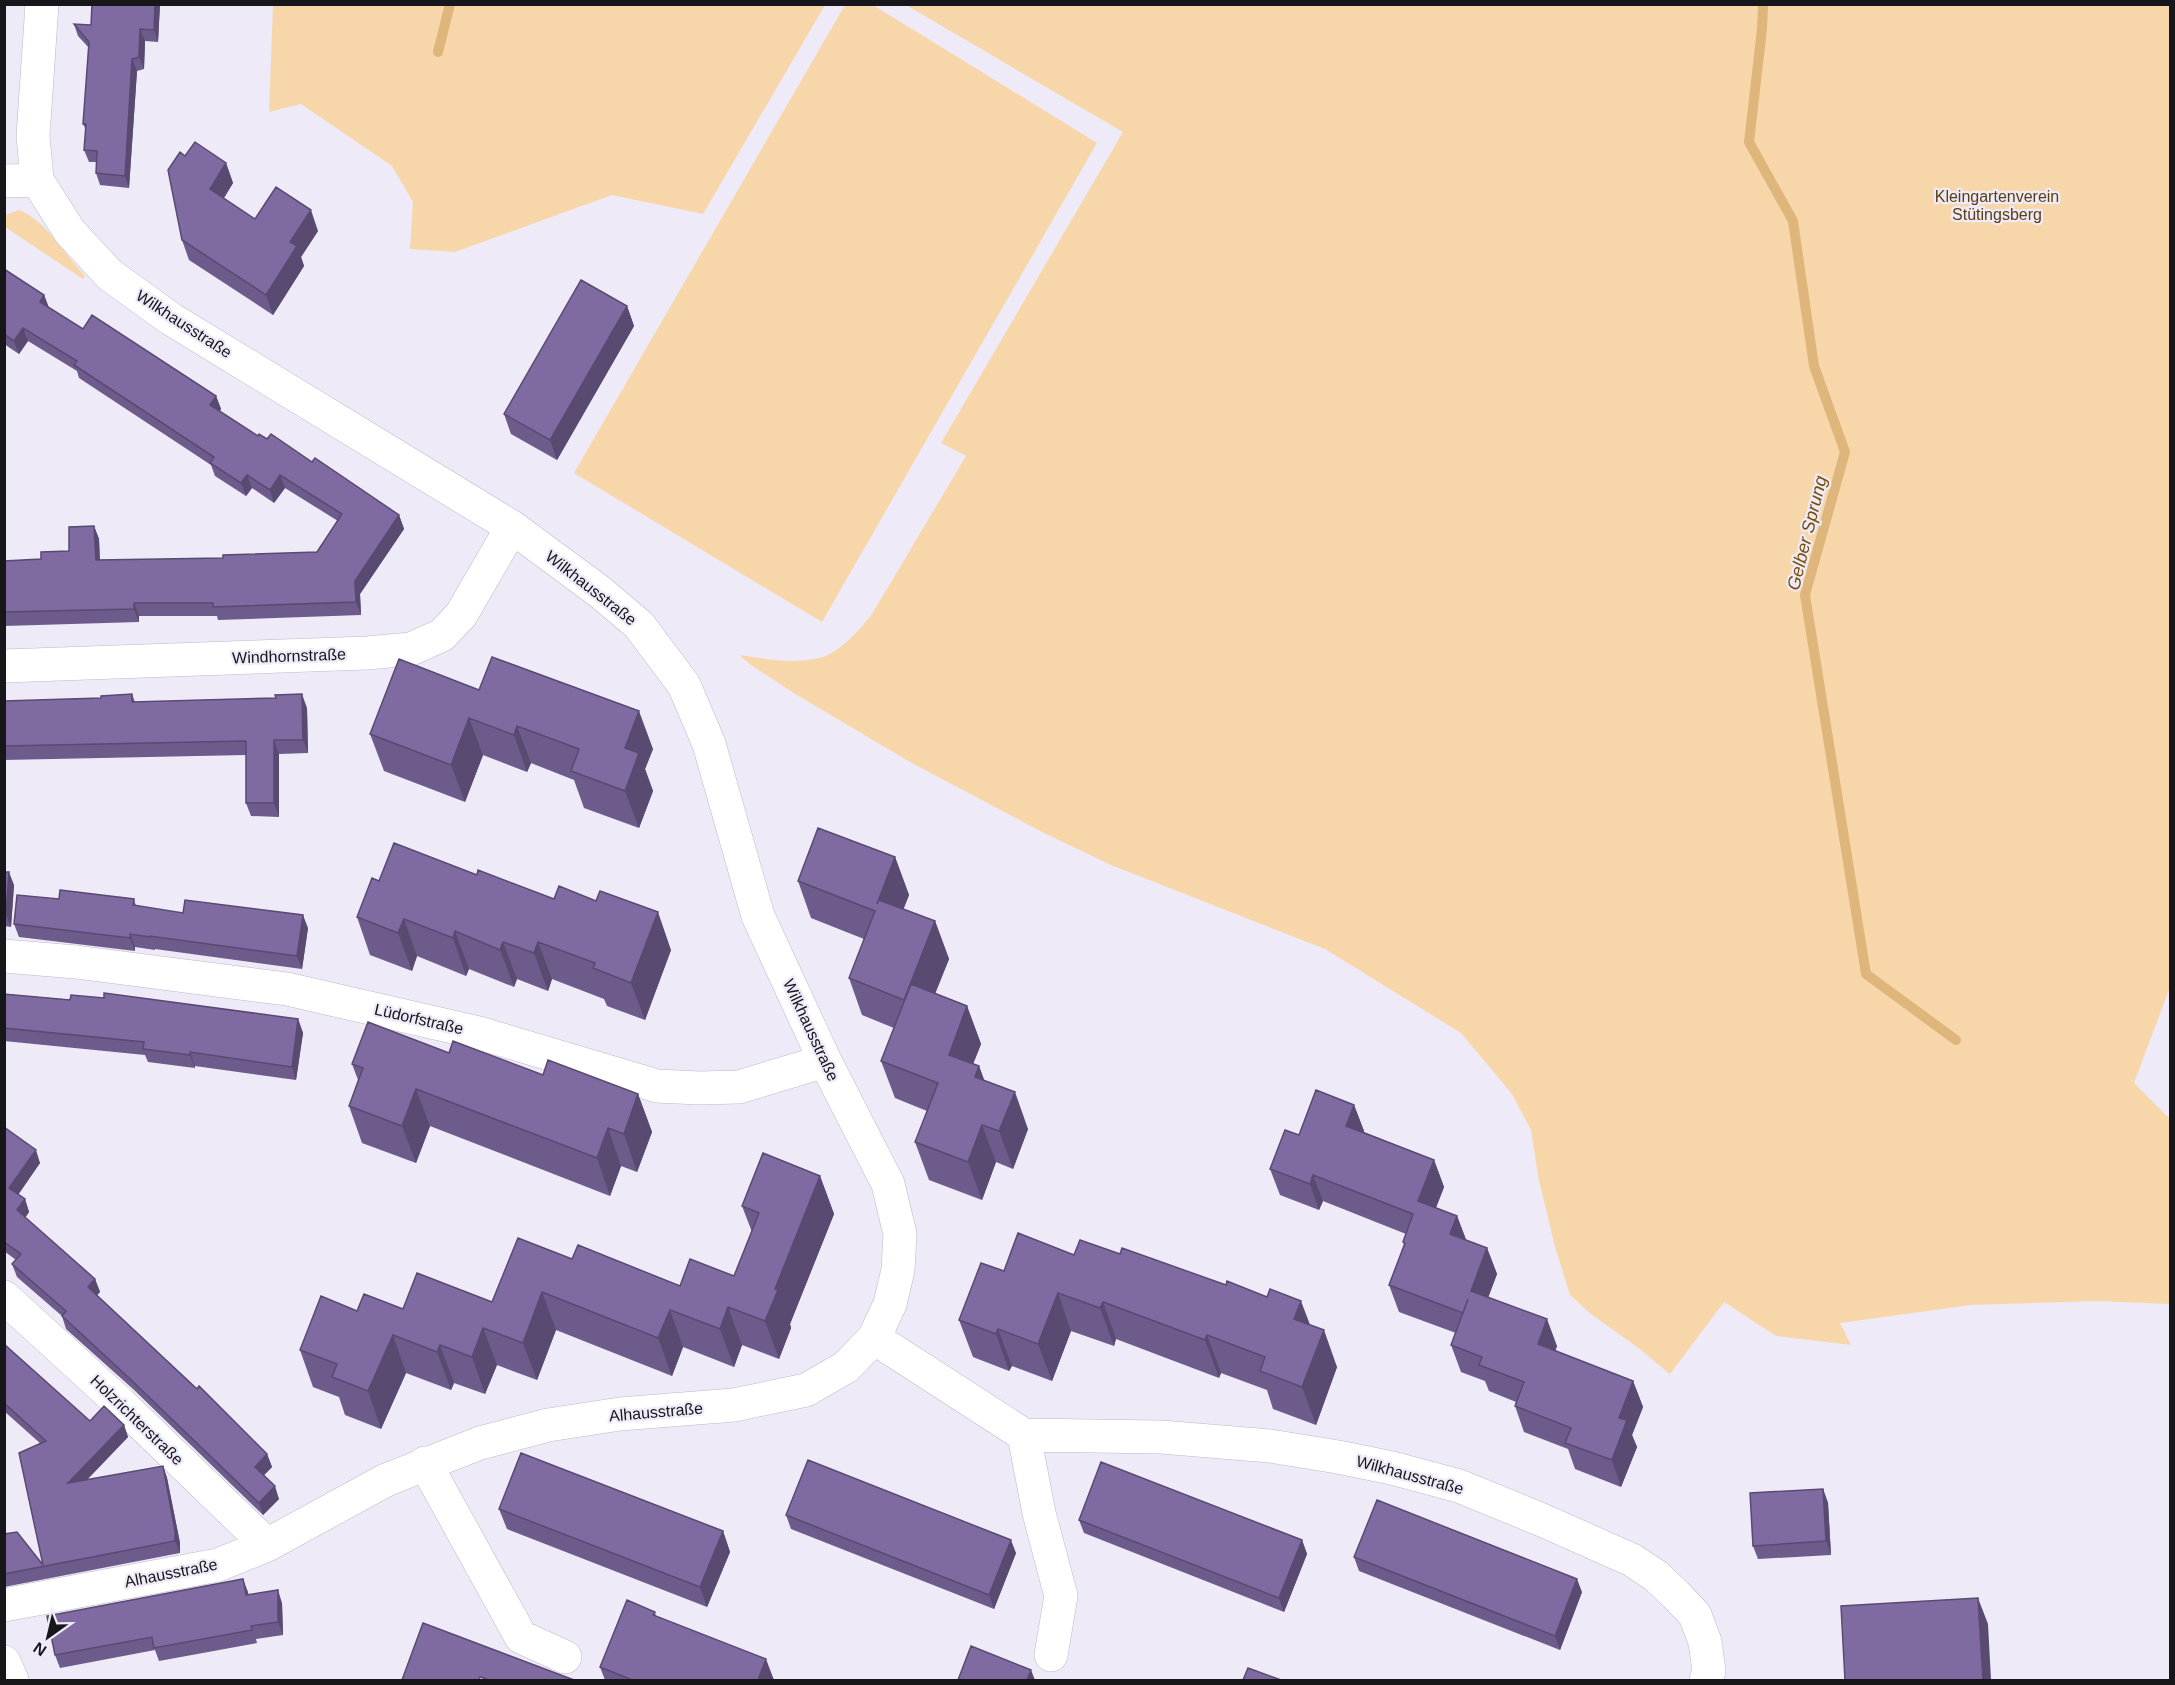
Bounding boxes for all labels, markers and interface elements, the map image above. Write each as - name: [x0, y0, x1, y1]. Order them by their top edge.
- park label: Kleingartenverein Stütingsberg: [1935, 188, 2059, 223]
- street label: Wilkhausstraße: [133, 287, 235, 361]
- water label: Gelber Sprung: [1783, 474, 1831, 592]
- street label: Wilkhausstraße: [542, 547, 640, 629]
- street label: Windhornstraße: [232, 646, 346, 666]
- street label: Wilkhausstraße: [780, 976, 842, 1084]
- street label: Lüdorfstraße: [373, 1001, 465, 1038]
- street label: Holzrichterstraße: [87, 1372, 187, 1468]
- street label: Alhausstraße: [608, 1399, 704, 1425]
- street label: Wilkhausstraße: [1355, 1453, 1466, 1498]
- street label: Alhausstraße: [123, 1556, 219, 1590]
- north arrow: [18, 1607, 78, 1667]
- text: N: [30, 1639, 49, 1659]

